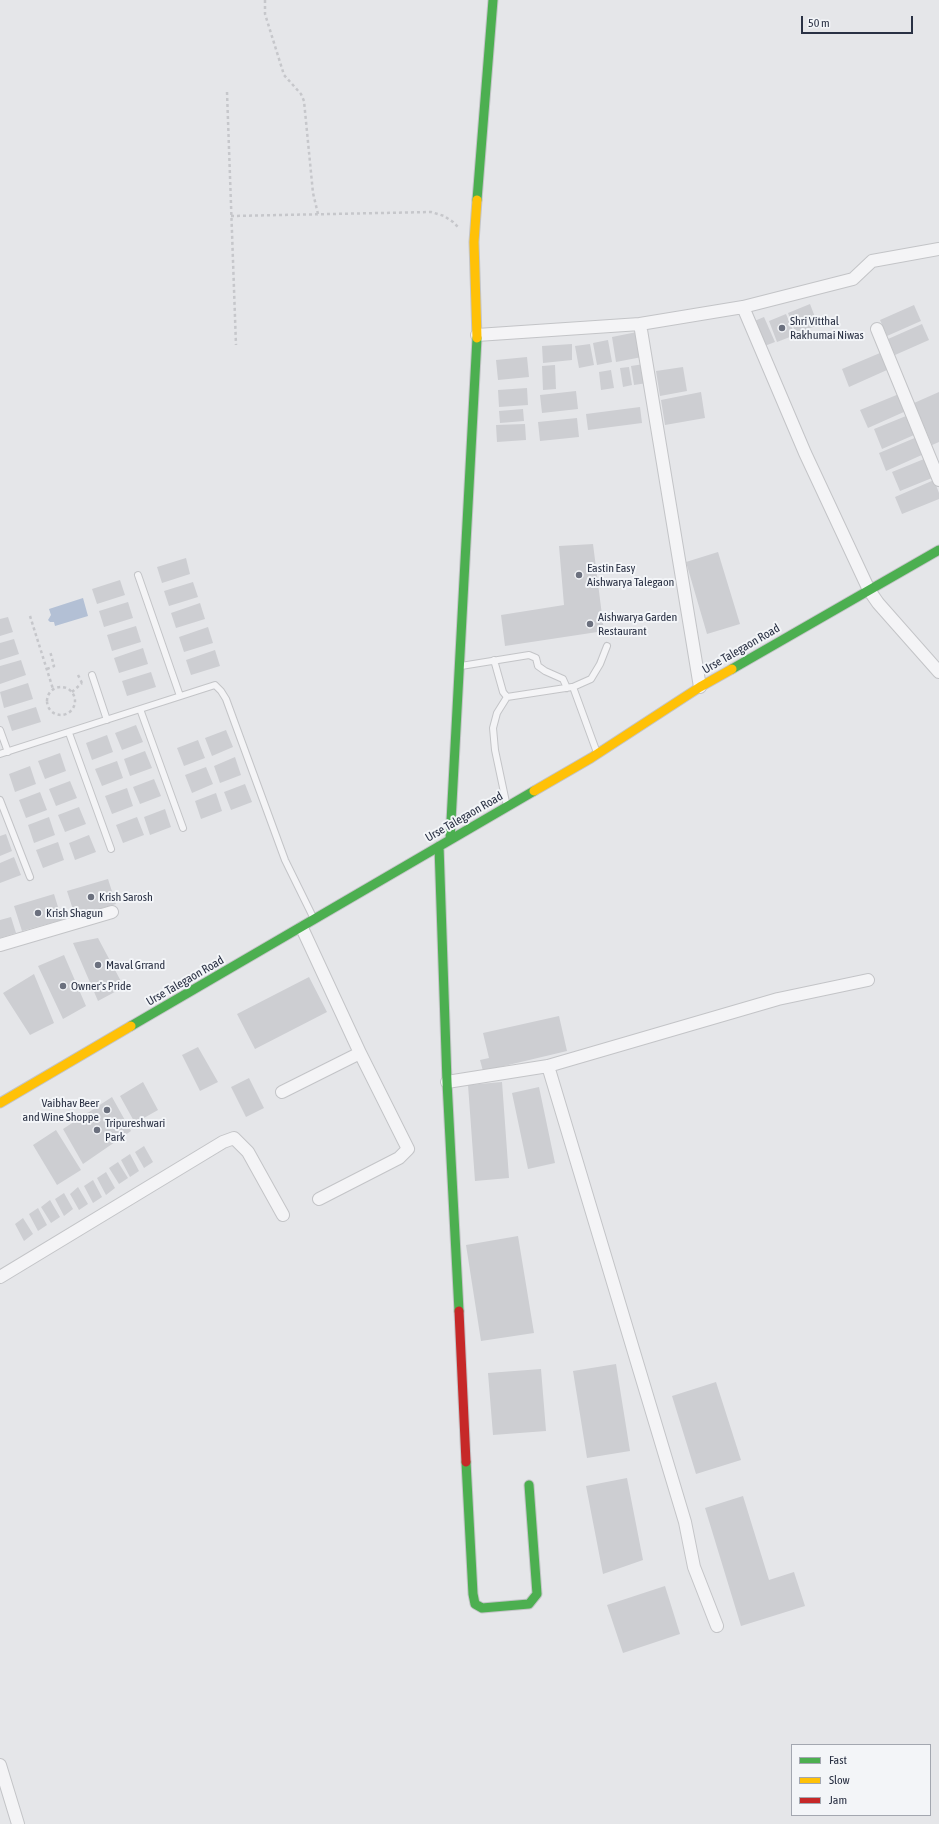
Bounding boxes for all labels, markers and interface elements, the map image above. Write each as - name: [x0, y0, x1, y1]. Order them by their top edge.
- scale bar: [803, 8, 915, 34]
- text: 50 m: [808, 16, 830, 30]
- place label: Shri Vitthal Rakhumai Niwas: [790, 314, 864, 342]
- marker: Shri Vitthal Rakhumai Niwas: [777, 323, 787, 333]
- place label: Eastin Easy Aishwarya Talegaon: [587, 561, 674, 589]
- marker: Eastin Easy Aishwarya Talegaon: [574, 570, 584, 580]
- place label: Aishwarya Garden Restaurant: [598, 610, 677, 638]
- marker: Aishwarya Garden Restaurant: [585, 619, 595, 629]
- street label: Urse Talegaon Road: [700, 621, 782, 677]
- street label: Urse Talegaon Road: [423, 789, 505, 845]
- place label: Krish Sarosh: [99, 890, 153, 904]
- marker: Krish Sarosh: [86, 892, 96, 902]
- place label: Krish Shagun: [46, 906, 103, 920]
- marker: Krish Shagun: [33, 908, 43, 918]
- street label: Urse Talegaon Road: [144, 953, 226, 1009]
- place label: Maval Grrand: [106, 958, 165, 972]
- marker: Maval Grrand: [93, 960, 103, 970]
- place label: Owner's Pride: [71, 979, 131, 993]
- marker: Owner's Pride: [58, 981, 68, 991]
- place label: Vaibhav Beer and Wine Shoppe: [23, 1096, 99, 1124]
- marker: Vaibhav Beer and Wine Shoppe: [102, 1105, 112, 1115]
- place label: Tripureshwari Park: [105, 1116, 165, 1144]
- marker: Tripureshwari Park: [92, 1125, 102, 1135]
- legend: [791, 1744, 931, 1816]
- text: Fast: [829, 1753, 847, 1767]
- text: Slow: [829, 1773, 850, 1787]
- text: Jam: [829, 1793, 847, 1807]

